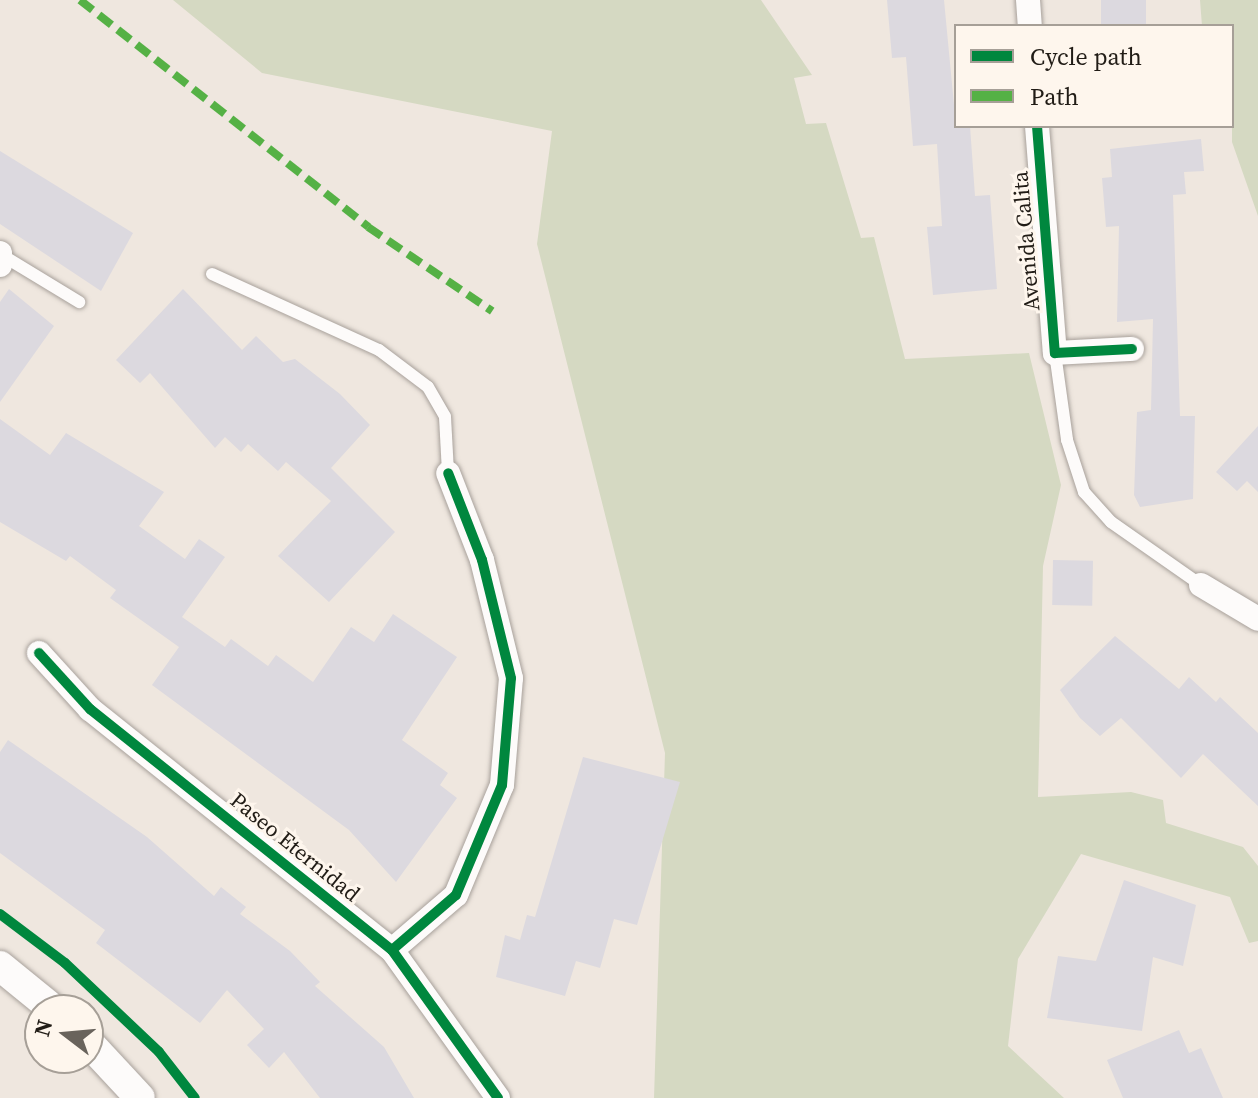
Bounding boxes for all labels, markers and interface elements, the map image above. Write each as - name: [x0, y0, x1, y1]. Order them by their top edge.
- legend: [954, 24, 1234, 128]
- text: Cycle path: [1030, 40, 1142, 73]
- text: Path: [1030, 80, 1079, 113]
- street label: Avenida Calita: [1007, 170, 1045, 312]
- street label: Paseo Eternidad: [225, 787, 365, 907]
- north arrow: [24, 994, 104, 1074]
- text: N: [26, 1016, 59, 1040]

